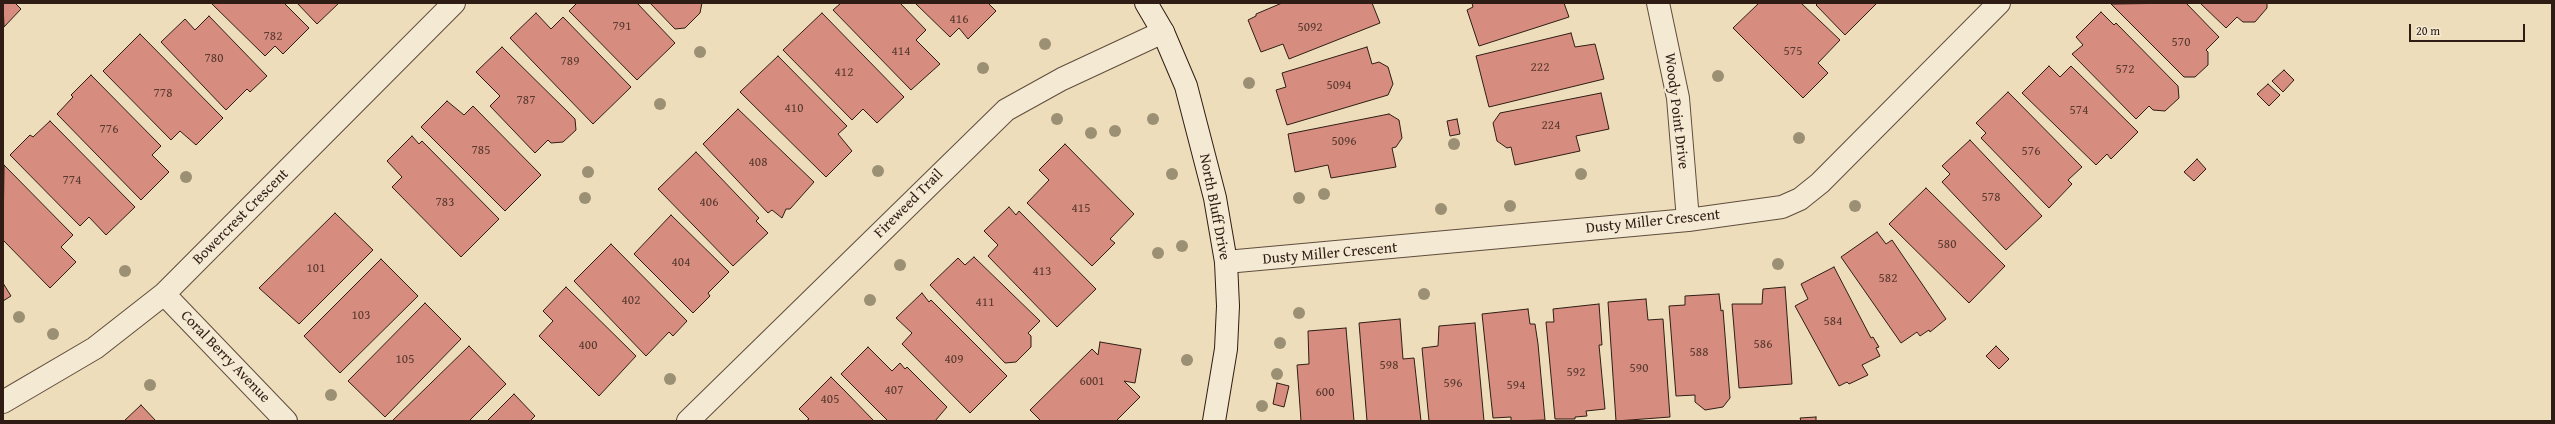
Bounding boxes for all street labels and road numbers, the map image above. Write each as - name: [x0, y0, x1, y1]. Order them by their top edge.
- street label: Woody Point Drive: [1660, 52, 1692, 170]
- street label: North Bluff Drive: [1195, 152, 1233, 262]
- street label: Bowercrest Crescent: [189, 165, 293, 269]
- street label: Fireweed Trail: [871, 166, 947, 242]
- street label: Dusty Miller Crescent: [1585, 206, 1721, 238]
- street label: Dusty Miller Crescent: [1262, 239, 1398, 269]
- street label: Coral Berry Avenue: [176, 307, 274, 407]

